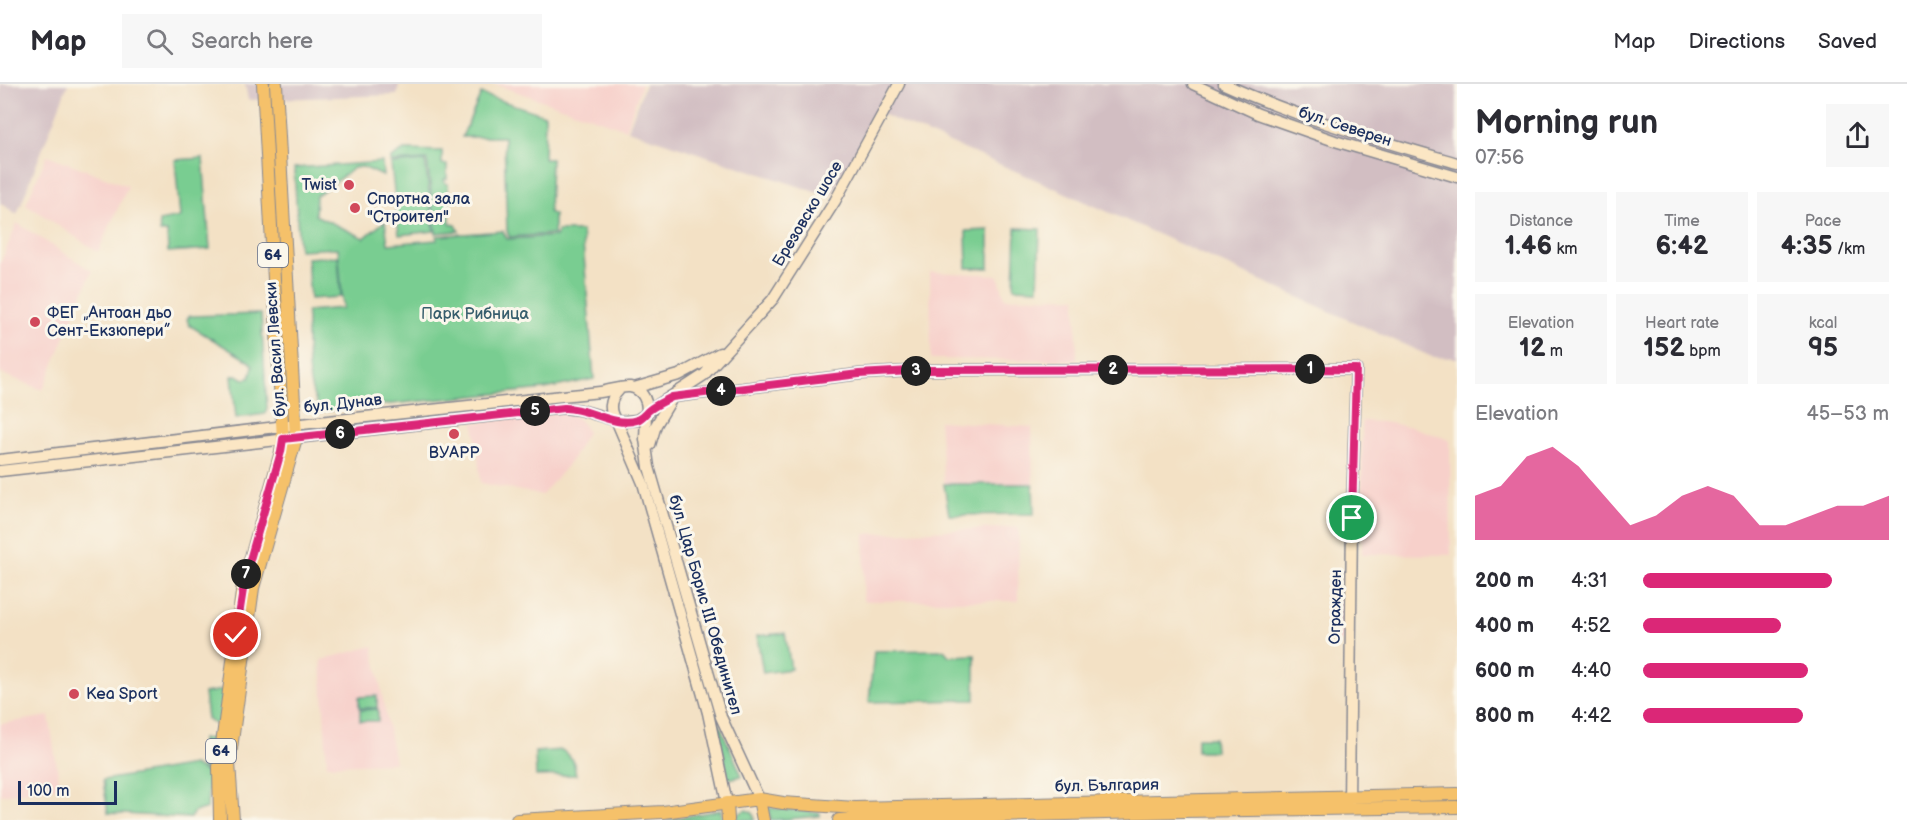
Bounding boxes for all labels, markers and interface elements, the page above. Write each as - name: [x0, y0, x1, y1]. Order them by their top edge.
- search box: [122, 14, 542, 68]
- text: Map: [30, 25, 86, 58]
- icon: search: [143, 25, 176, 58]
- text: Search here: [191, 28, 313, 55]
- text: Map: [1613, 29, 1656, 54]
- text: Directions: [1689, 29, 1785, 54]
- text: Saved: [1818, 29, 1877, 54]
- street label: бул. Северен: [1296, 103, 1394, 151]
- text: Morning run: [1475, 103, 1658, 143]
- button: share: [1826, 104, 1889, 167]
- text: 07:56: [1475, 146, 1524, 170]
- street label: Брезовско шосе: [769, 158, 847, 270]
- place label: Twist: [301, 176, 337, 195]
- marker: Twist: [342, 178, 356, 192]
- place label: Спортна зала "Строител": [367, 190, 471, 227]
- marker: Спортна зала "Строител": [348, 201, 362, 215]
- text: Distance: [1509, 212, 1573, 231]
- text: Time: [1664, 212, 1700, 231]
- text: Pace: [1805, 212, 1841, 231]
- text: 1.46: [1504, 231, 1552, 262]
- text: 6:42: [1656, 231, 1708, 262]
- text: 4:35: [1781, 231, 1833, 262]
- text: km: [1552, 240, 1578, 259]
- text: /km: [1833, 240, 1865, 259]
- road number: 64: [258, 243, 288, 267]
- street label: бул. Васил Левски: [262, 281, 290, 417]
- place label: ФЕГ „Антоан дьо Сент-Екзюпери”: [47, 304, 172, 341]
- park label: Парк Рибница: [421, 305, 530, 324]
- text: Elevation: [1508, 314, 1574, 333]
- text: Heart rate: [1645, 314, 1719, 333]
- text: kcal: [1809, 314, 1837, 333]
- marker: ФЕГ „Антоан дьо Сент-Екзюпери”: [28, 315, 42, 329]
- text: 12: [1519, 333, 1545, 364]
- text: 152: [1643, 333, 1685, 364]
- text: 95: [1808, 333, 1838, 364]
- text: m: [1545, 342, 1563, 361]
- text: bpm: [1685, 342, 1721, 361]
- pin: 1: [1295, 354, 1325, 384]
- pin: 2: [1098, 355, 1128, 385]
- pin: 3: [901, 356, 931, 386]
- text: 1: [1307, 359, 1313, 378]
- text: 2: [1108, 360, 1118, 379]
- text: 3: [911, 361, 921, 380]
- pin: 4: [706, 376, 736, 406]
- text: 4: [716, 381, 726, 400]
- street label: бул. Дунав: [303, 390, 384, 418]
- pin: 5: [520, 396, 550, 426]
- text: 5: [530, 401, 540, 420]
- text: Elevation: [1475, 402, 1558, 426]
- text: 45–53 m: [1806, 402, 1889, 426]
- pin: 6: [325, 419, 355, 449]
- text: 6: [335, 424, 345, 443]
- marker: ВУАРР: [447, 427, 461, 441]
- place label: ВУАРР: [429, 444, 479, 463]
- pin: [1326, 492, 1377, 543]
- street label: бул. Цар Борис III Обединител: [664, 493, 746, 717]
- icon: arrive: [1335, 501, 1368, 534]
- pin: 7: [231, 559, 261, 589]
- text: 7: [242, 564, 250, 583]
- street label: Огражден: [1326, 569, 1346, 645]
- text: 200 m: [1475, 569, 1534, 593]
- text: 4:31: [1571, 569, 1607, 593]
- pin: [210, 609, 261, 660]
- text: 400 m: [1475, 614, 1534, 638]
- text: 4:52: [1571, 614, 1611, 638]
- icon: check: [219, 618, 252, 651]
- text: 600 m: [1475, 659, 1535, 683]
- text: 4:40: [1571, 659, 1611, 683]
- place label: Kea Sport: [86, 685, 158, 704]
- marker: Kea Sport: [67, 687, 81, 701]
- text: 800 m: [1475, 704, 1534, 728]
- text: 4:42: [1571, 704, 1611, 728]
- road number: 64: [206, 739, 236, 763]
- street label: бул. България: [1055, 776, 1159, 796]
- scale bar: [18, 778, 117, 806]
- text: 100 m: [27, 782, 70, 801]

